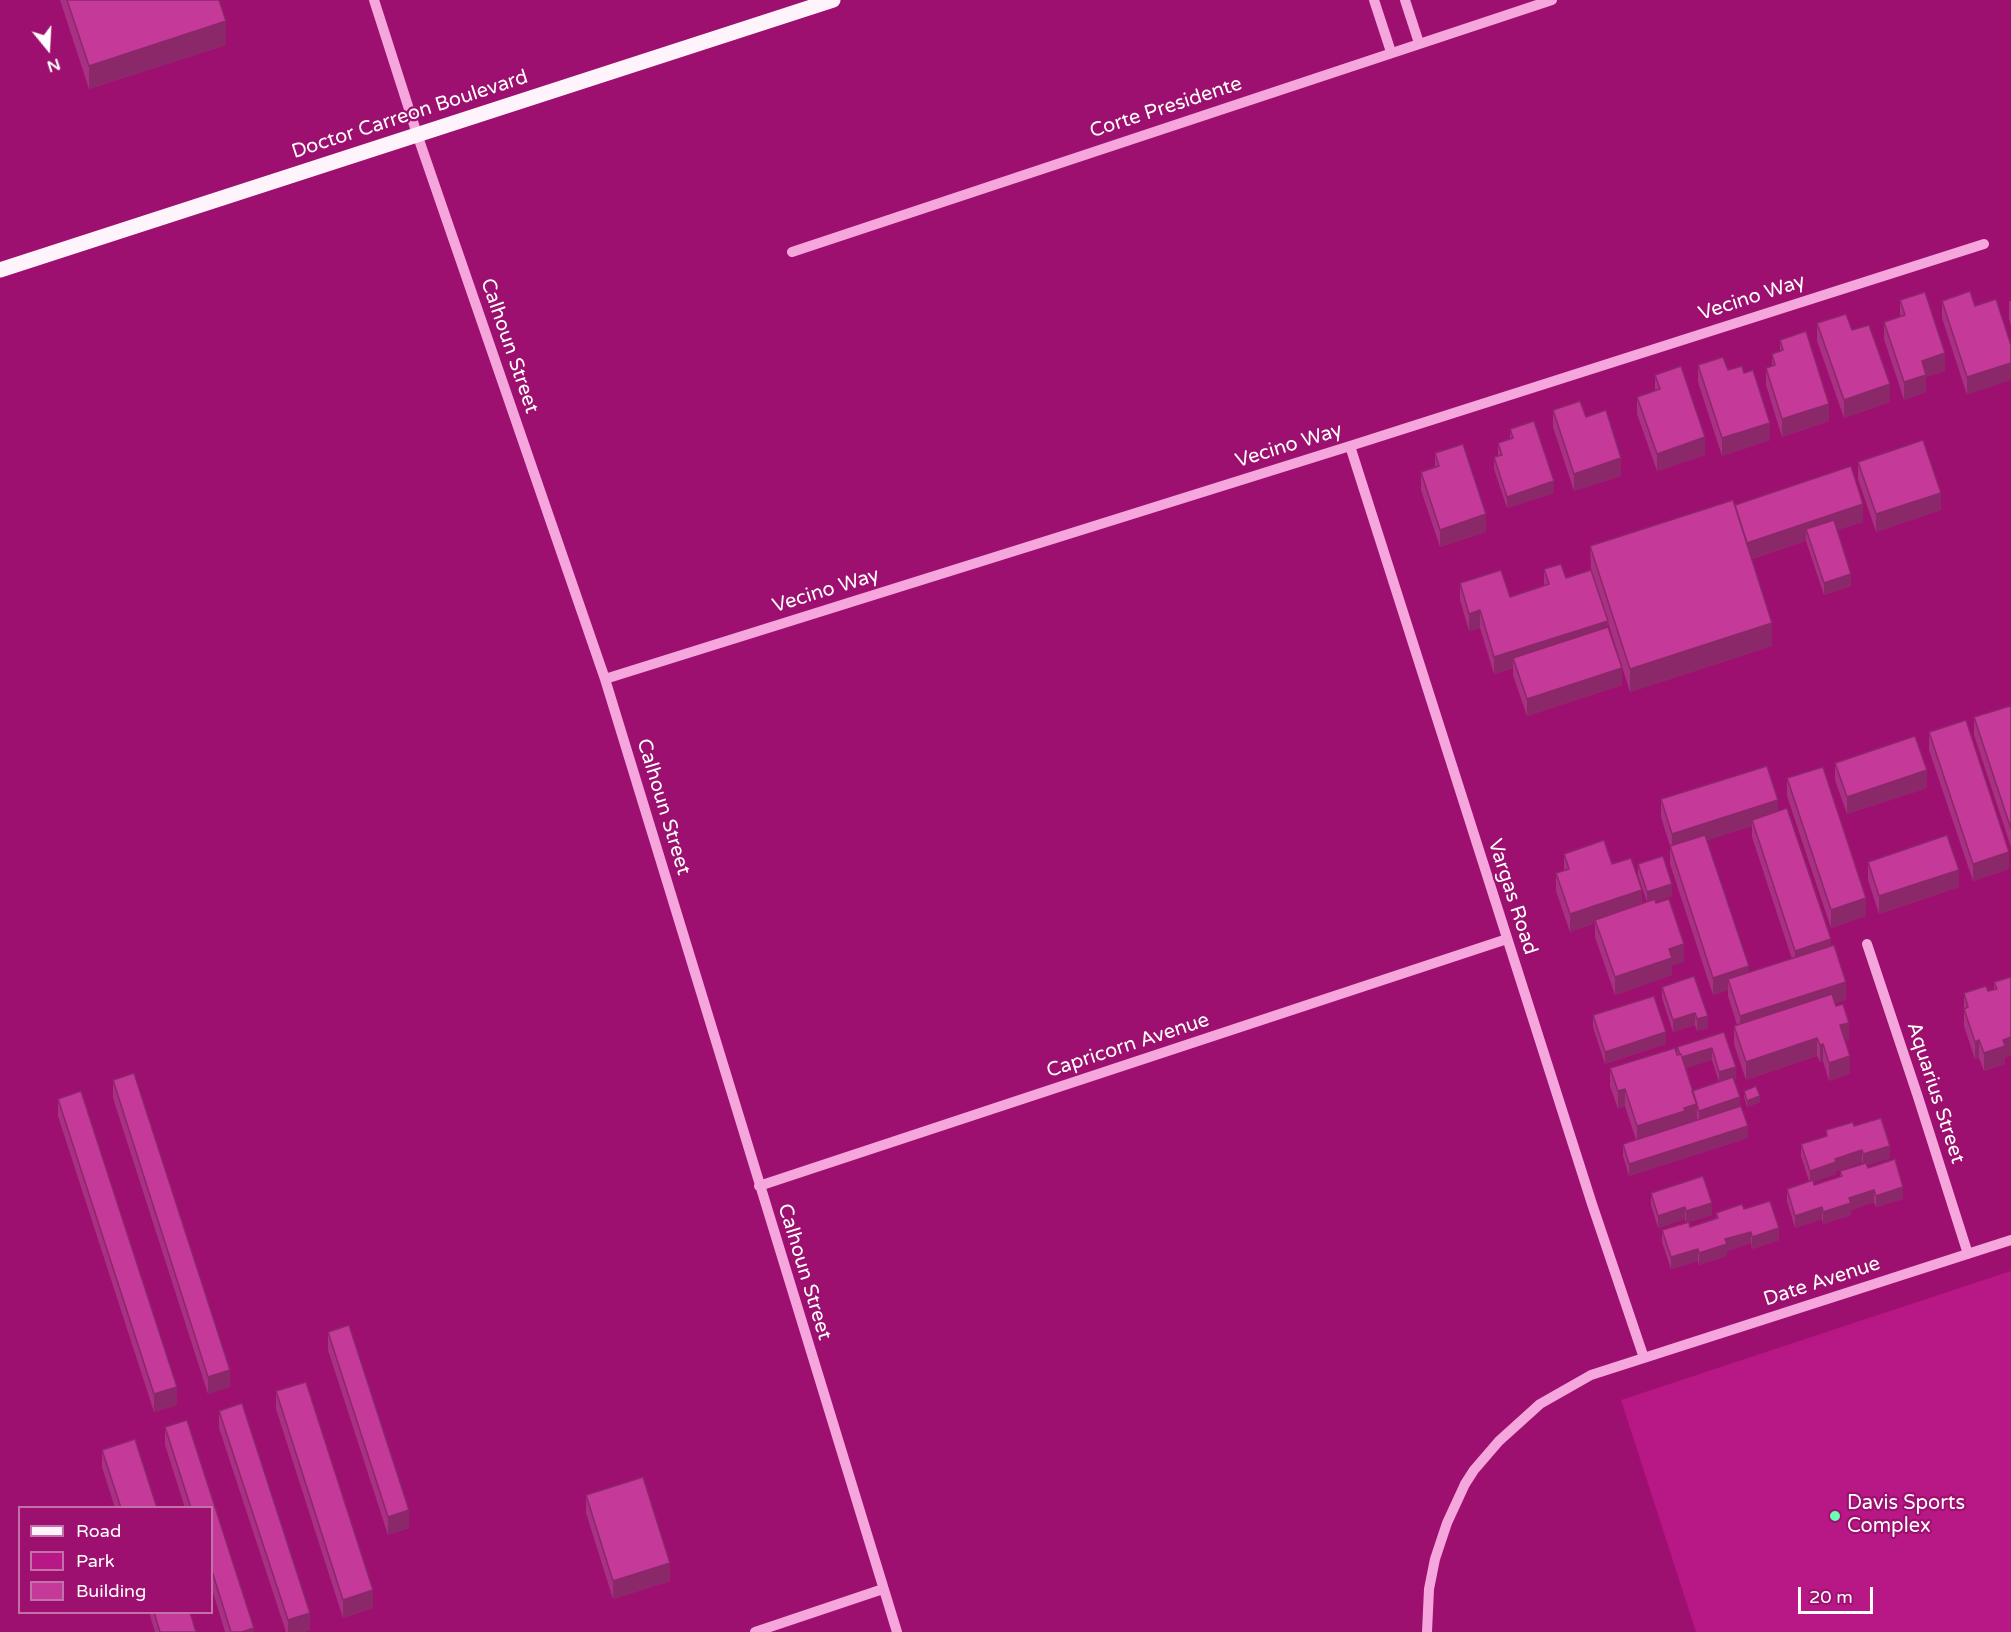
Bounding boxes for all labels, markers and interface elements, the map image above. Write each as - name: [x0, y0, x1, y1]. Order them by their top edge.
- north arrow: [18, 18, 78, 78]
- text: N: [44, 54, 63, 77]
- street label: Doctor Carreon Boulevard: [289, 65, 531, 165]
- street label: Corte Presidente: [1087, 72, 1245, 144]
- street label: Vecino Way: [1696, 270, 1808, 326]
- street label: Calhoun Street: [475, 275, 543, 417]
- street label: Vecino Way: [1233, 418, 1345, 474]
- street label: Vecino Way: [770, 563, 882, 619]
- street label: Calhoun Street: [631, 736, 695, 878]
- street label: Vargas Road: [1482, 836, 1542, 958]
- street label: Capricorn Avenue: [1044, 1008, 1212, 1084]
- street label: Aquarius Street: [1901, 1019, 1969, 1167]
- street label: Calhoun Street: [772, 1201, 836, 1343]
- street label: Date Avenue: [1761, 1252, 1883, 1312]
- place label: Davis Sports Complex: [1847, 1492, 1965, 1539]
- legend: [18, 1506, 213, 1614]
- marker: Davis Sports Complex: [1828, 1509, 1842, 1523]
- text: Road: [76, 1520, 121, 1542]
- text: Park: [76, 1550, 114, 1572]
- scale bar: [1801, 1575, 1876, 1613]
- text: Building: [76, 1580, 146, 1602]
- text: 20 m: [1809, 1586, 1853, 1608]

